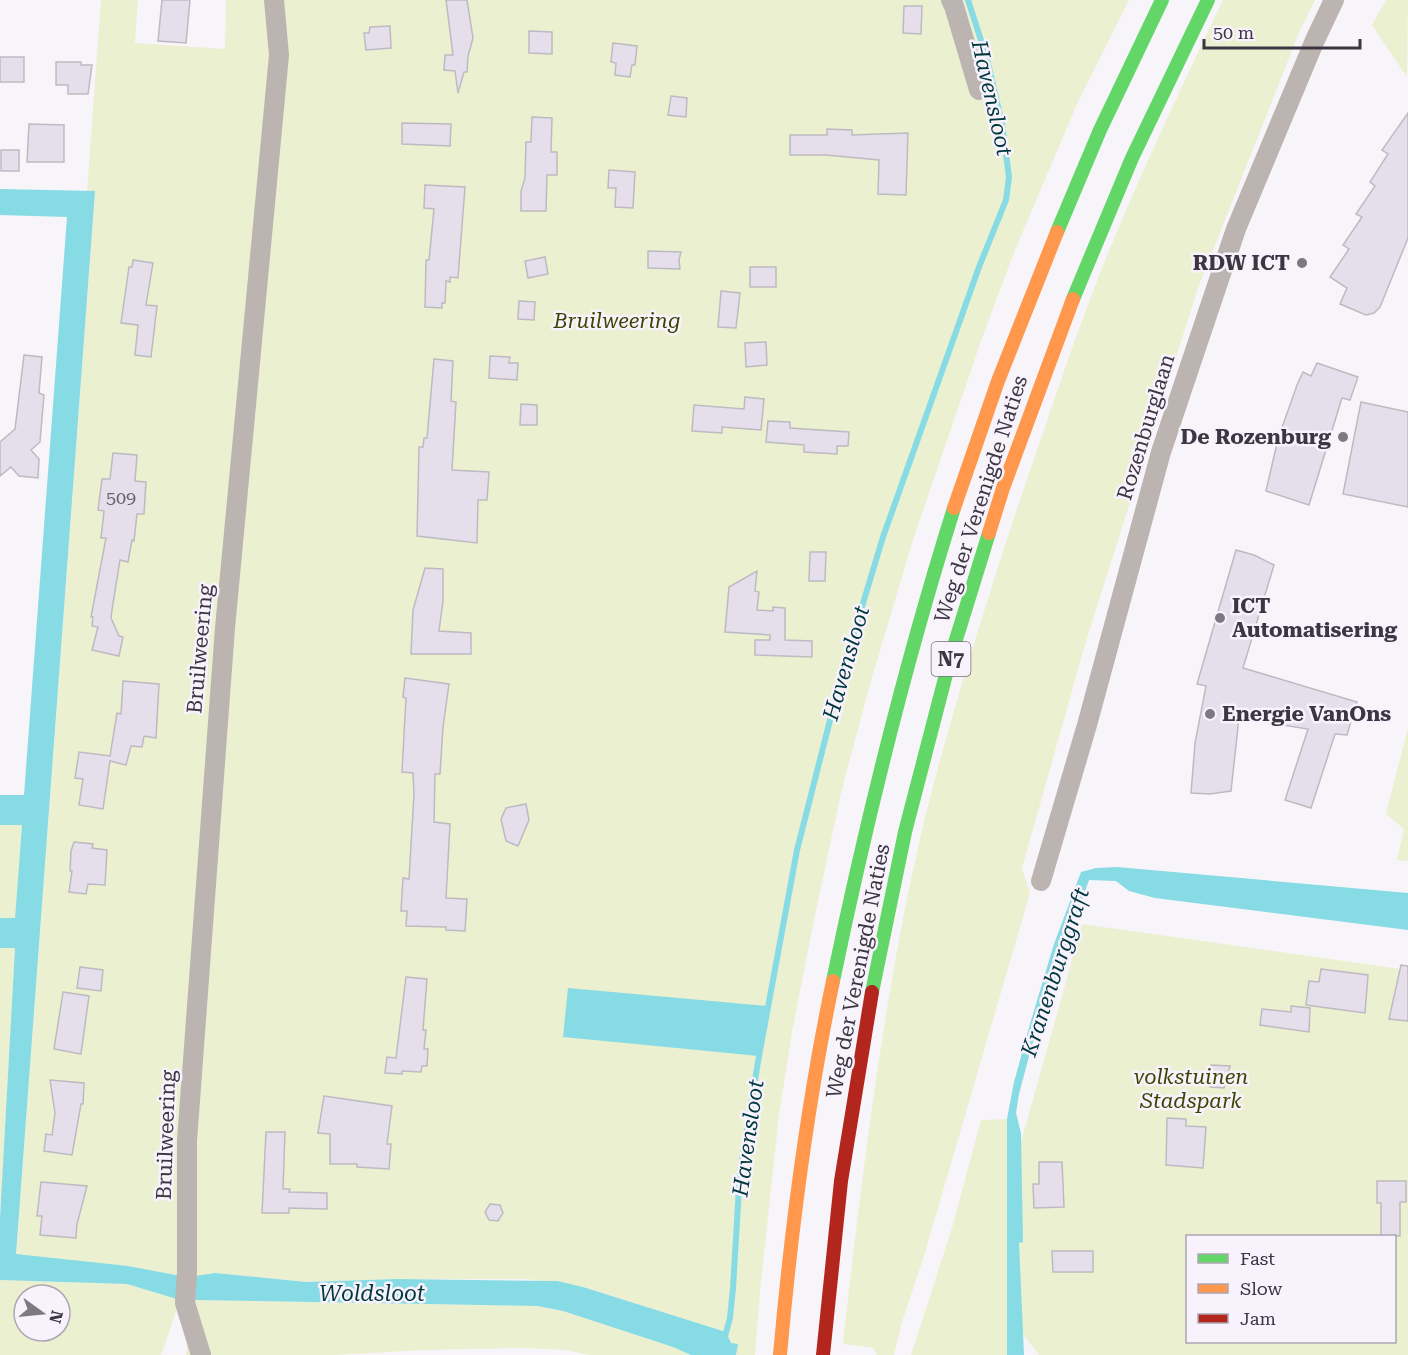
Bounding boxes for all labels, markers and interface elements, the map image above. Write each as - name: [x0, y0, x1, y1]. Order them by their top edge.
- scale bar: [1204, 12, 1360, 50]
- text: 50 m: [1213, 22, 1254, 43]
- water label: Havensloot: [966, 37, 1018, 159]
- place label: RDW ICT: [1193, 251, 1290, 275]
- marker: RDW ICT: [1295, 256, 1309, 270]
- park label: Bruilweering: [553, 309, 680, 333]
- street label: Rozenburglaan: [1112, 351, 1180, 503]
- street label: Weg der Verenigde Naties: [930, 372, 1032, 626]
- place label: De Rozenburg: [1180, 425, 1331, 449]
- marker: De Rozenburg: [1336, 430, 1350, 444]
- house number: 509: [106, 487, 136, 508]
- street label: Bruilweering: [182, 583, 218, 715]
- place label: ICT Automatisering: [1232, 594, 1397, 642]
- water label: Havensloot: [817, 602, 874, 724]
- marker: ICT Automatisering: [1213, 611, 1227, 625]
- road number: N7: [932, 642, 970, 676]
- place label: Energie VanOns: [1222, 702, 1391, 726]
- marker: Energie VanOns: [1203, 707, 1217, 721]
- street label: Weg der Verenigde Naties: [822, 842, 894, 1100]
- water label: Kranenburggraft: [1016, 884, 1094, 1060]
- park label: volkstuinen Stadspark: [1134, 1065, 1248, 1113]
- street label: Bruilweering: [152, 1070, 180, 1200]
- water label: Havensloot: [727, 1077, 769, 1199]
- legend: [1186, 1235, 1396, 1343]
- text: Fast: [1240, 1248, 1275, 1269]
- text: Slow: [1240, 1278, 1282, 1299]
- water label: Woldsloot: [319, 1281, 426, 1306]
- north arrow: [12, 1283, 72, 1343]
- text: N: [45, 1308, 67, 1325]
- text: Jam: [1240, 1308, 1276, 1329]

